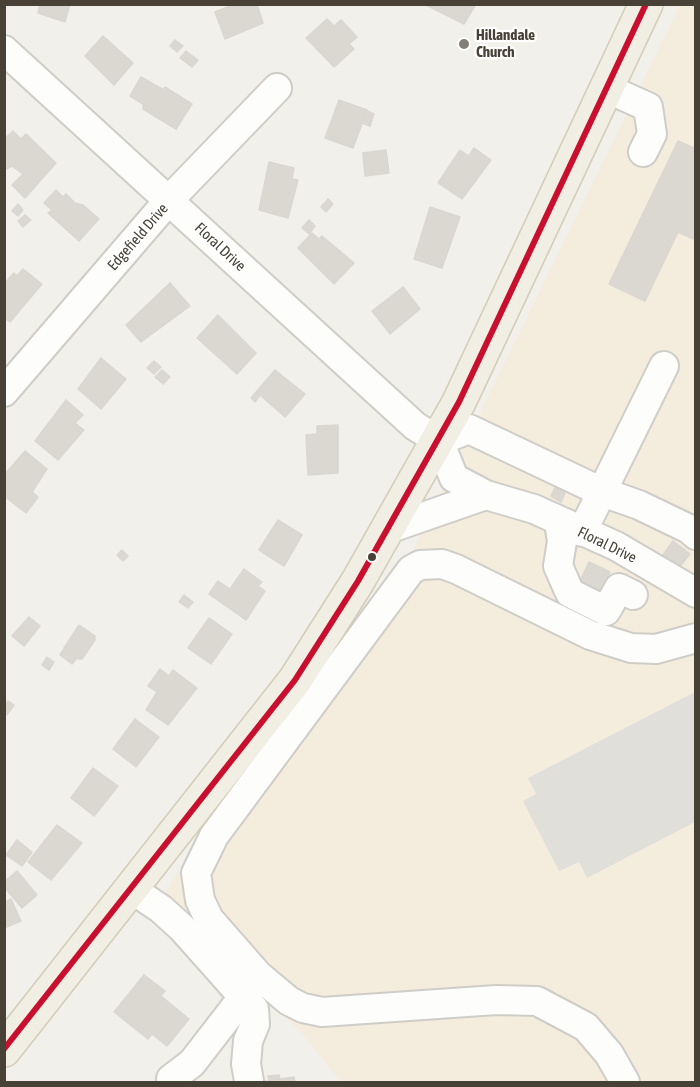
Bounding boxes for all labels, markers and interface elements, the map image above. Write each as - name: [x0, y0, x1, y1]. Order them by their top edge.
- place label: Hillandale Church: [476, 26, 535, 61]
- marker: Hillandale Church: [457, 37, 471, 51]
- street label: Edgefield Drive: [104, 200, 172, 274]
- street label: Floral Drive: [191, 219, 249, 275]
- street label: Floral Drive: [575, 523, 639, 567]
- unlabelled marker: [366, 551, 378, 563]

